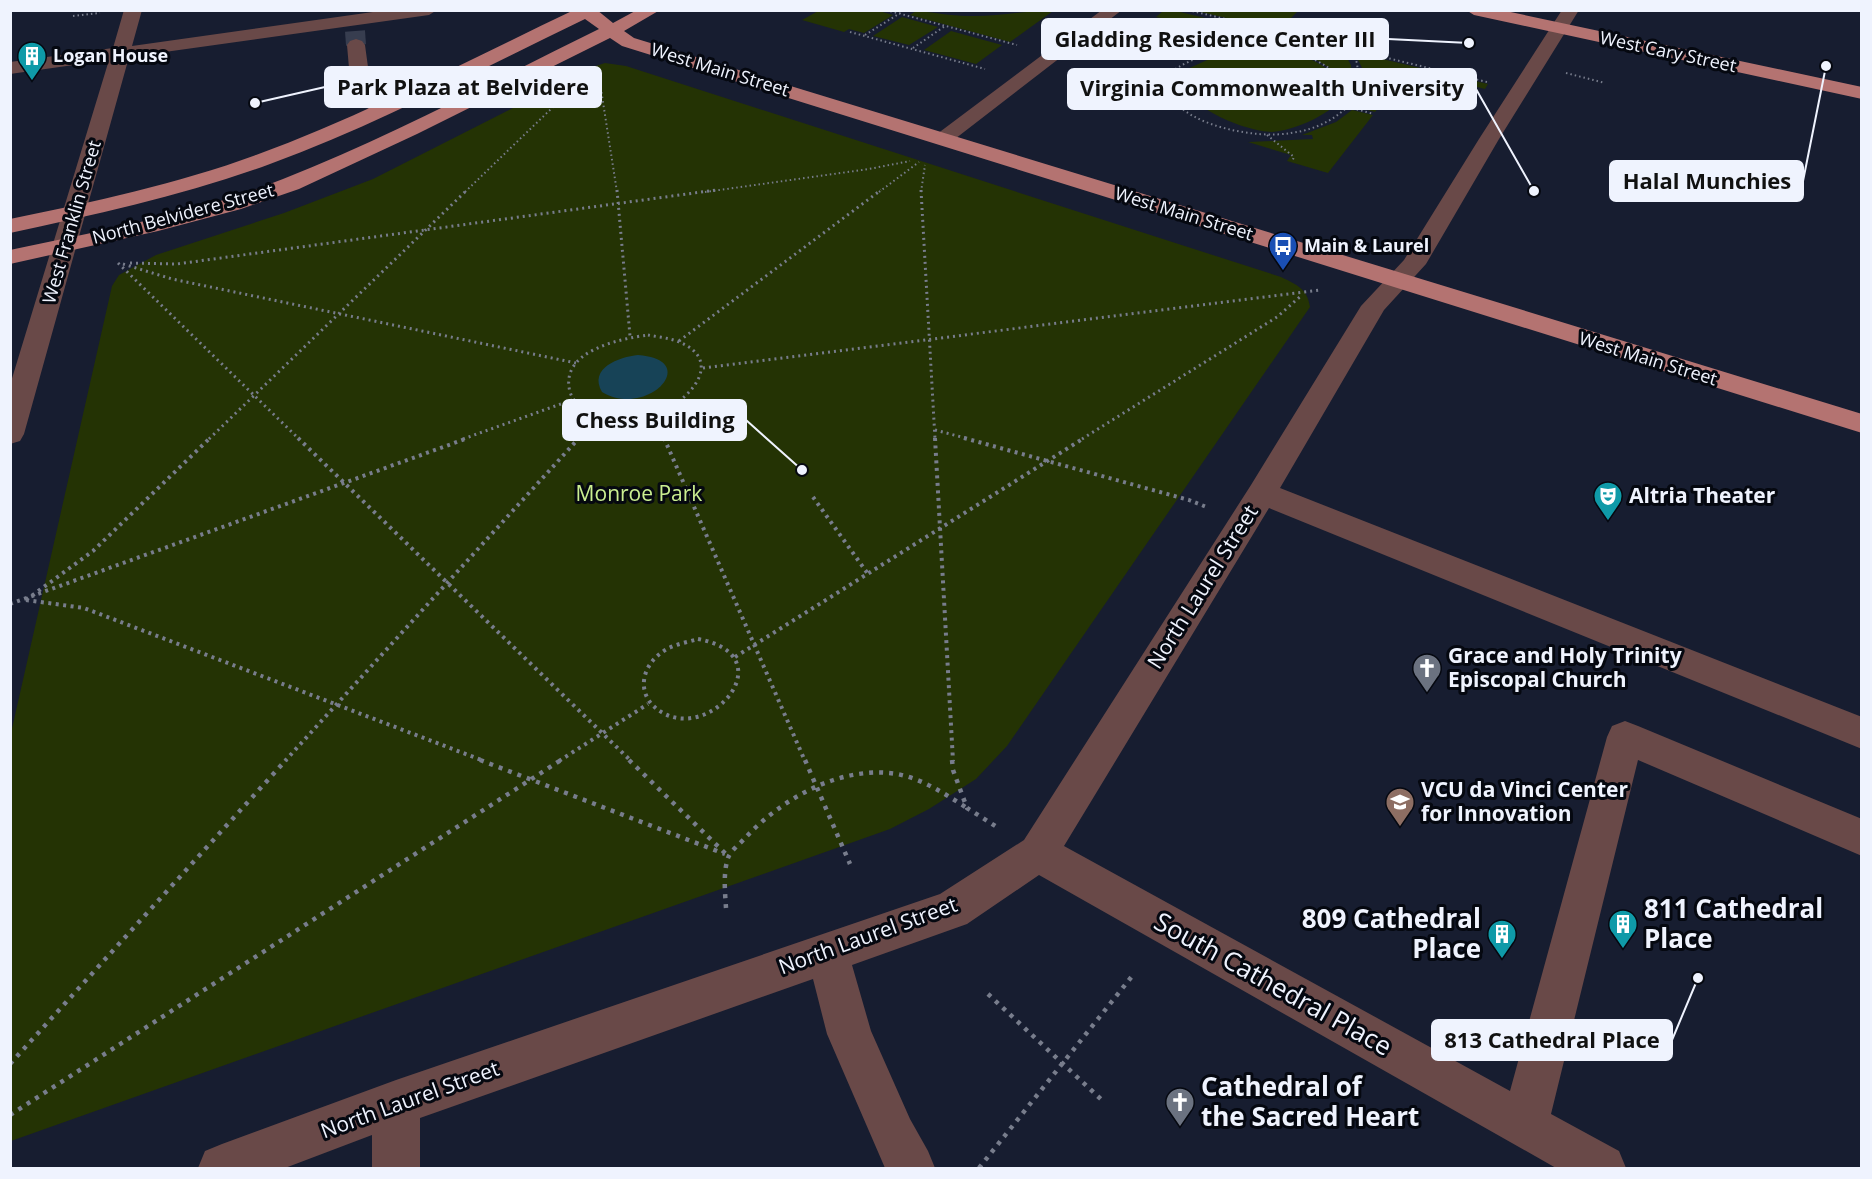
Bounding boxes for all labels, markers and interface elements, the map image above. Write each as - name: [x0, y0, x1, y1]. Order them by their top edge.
- callout: Gladding Residence Center III: [1042, 19, 1388, 59]
- text: Gladding Residence Center III: [1054, 23, 1376, 53]
- street label: West Cary Street: [1598, 25, 1739, 77]
- street label: West Main Street: [648, 37, 792, 101]
- building icon: Logan House: [16, 40, 48, 82]
- place label: Logan House: [53, 43, 168, 67]
- callout: Park Plaza at Belvidere: [325, 67, 601, 107]
- callout: Virginia Commonwealth University: [1068, 69, 1476, 109]
- text: Park Plaza at Belvidere: [337, 71, 589, 101]
- text: Virginia Commonwealth University: [1080, 72, 1464, 102]
- street label: West Franklin Street: [36, 137, 106, 306]
- callout: Halal Munchies: [1610, 161, 1803, 201]
- text: Halal Munchies: [1623, 165, 1791, 195]
- street label: North Belvidere Street: [89, 177, 276, 249]
- street label: West Main Street: [1112, 181, 1256, 245]
- bus stop icon: Main & Laurel: [1267, 230, 1299, 272]
- place label: Main & Laurel: [1304, 233, 1429, 257]
- street label: West Main Street: [1576, 326, 1720, 390]
- callout: Chess Building: [563, 400, 746, 440]
- text: Chess Building: [575, 404, 735, 434]
- park label: Monroe Park: [576, 479, 702, 507]
- theatre icon: Altria Theater: [1592, 480, 1624, 522]
- place label: Altria Theater: [1629, 481, 1776, 509]
- street label: North Laurel Street: [1140, 499, 1264, 674]
- place label: Grace and Holy Trinity Episcopal Church: [1448, 641, 1682, 693]
- church icon: Grace and Holy Trinity Episcopal Church: [1411, 652, 1443, 694]
- place label: VCU da Vinci Center for Innovation: [1421, 775, 1628, 827]
- school or university icon: VCU da Vinci Center for Innovation: [1384, 786, 1416, 828]
- street label: North Laurel Street: [774, 890, 961, 980]
- place label: 811 Cathedral Place: [1644, 890, 1823, 956]
- place label: 809 Cathedral Place: [1302, 900, 1481, 966]
- street label: South Cathedral Place: [1148, 903, 1399, 1063]
- building icon: 811 Cathedral Place: [1607, 908, 1639, 950]
- building icon: 809 Cathedral Place: [1486, 918, 1518, 960]
- callout: 813 Cathedral Place: [1432, 1020, 1672, 1060]
- text: 813 Cathedral Place: [1444, 1024, 1660, 1054]
- street label: North Laurel Street: [316, 1054, 503, 1144]
- place label: Cathedral of the Sacred Heart: [1201, 1068, 1419, 1134]
- church icon: Cathedral of the Sacred Heart: [1164, 1086, 1196, 1128]

